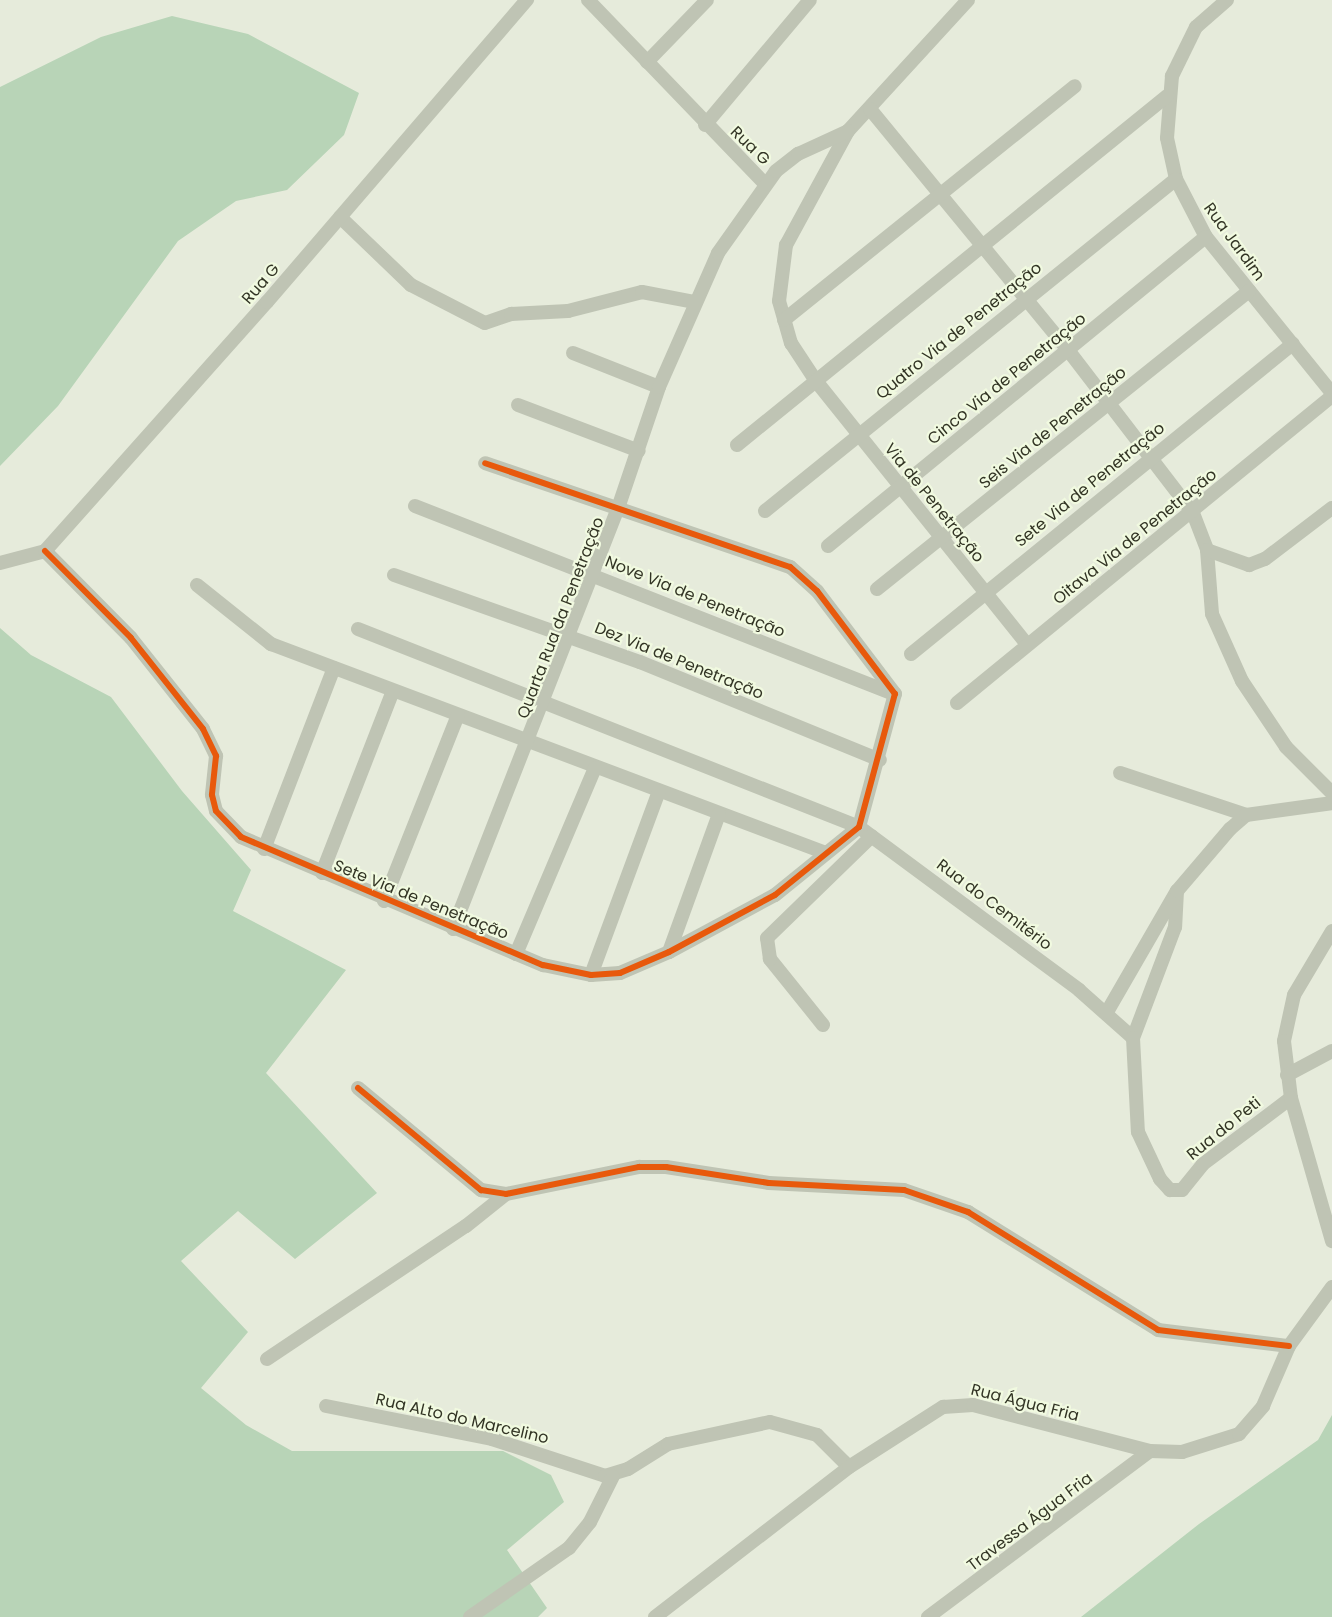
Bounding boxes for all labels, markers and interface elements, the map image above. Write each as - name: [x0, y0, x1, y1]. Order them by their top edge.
- street label: Rua G: [726, 123, 774, 169]
- street label: Rua Jardim: [1199, 199, 1269, 285]
- street label: Quatro Via de Penetração: [872, 258, 1046, 404]
- street label: Rua G: [238, 260, 284, 308]
- street label: Cinco Via de Penetração: [924, 309, 1090, 449]
- street label: Seis Via de Penetração: [976, 363, 1130, 493]
- street label: Sete Via de Penetração: [1011, 419, 1169, 551]
- street label: Via de Penetração: [880, 440, 988, 566]
- street label: Oitava Via de Penetração: [1049, 465, 1221, 609]
- street label: Quarta Rua da Penetração: [514, 515, 608, 721]
- street label: Nove Via de Penetração: [602, 552, 788, 642]
- street label: Dez Via de Penetração: [592, 618, 766, 704]
- street label: Sete Via de Penetração: [331, 856, 511, 944]
- street label: Rua do Cemitério: [933, 856, 1055, 954]
- street label: Rua do Peti: [1183, 1093, 1265, 1165]
- street label: Rua Água Fria: [969, 1380, 1081, 1426]
- street label: Rua ALto do Marcelino: [374, 1390, 550, 1448]
- street label: Travessa Água Fria: [964, 1469, 1096, 1575]

